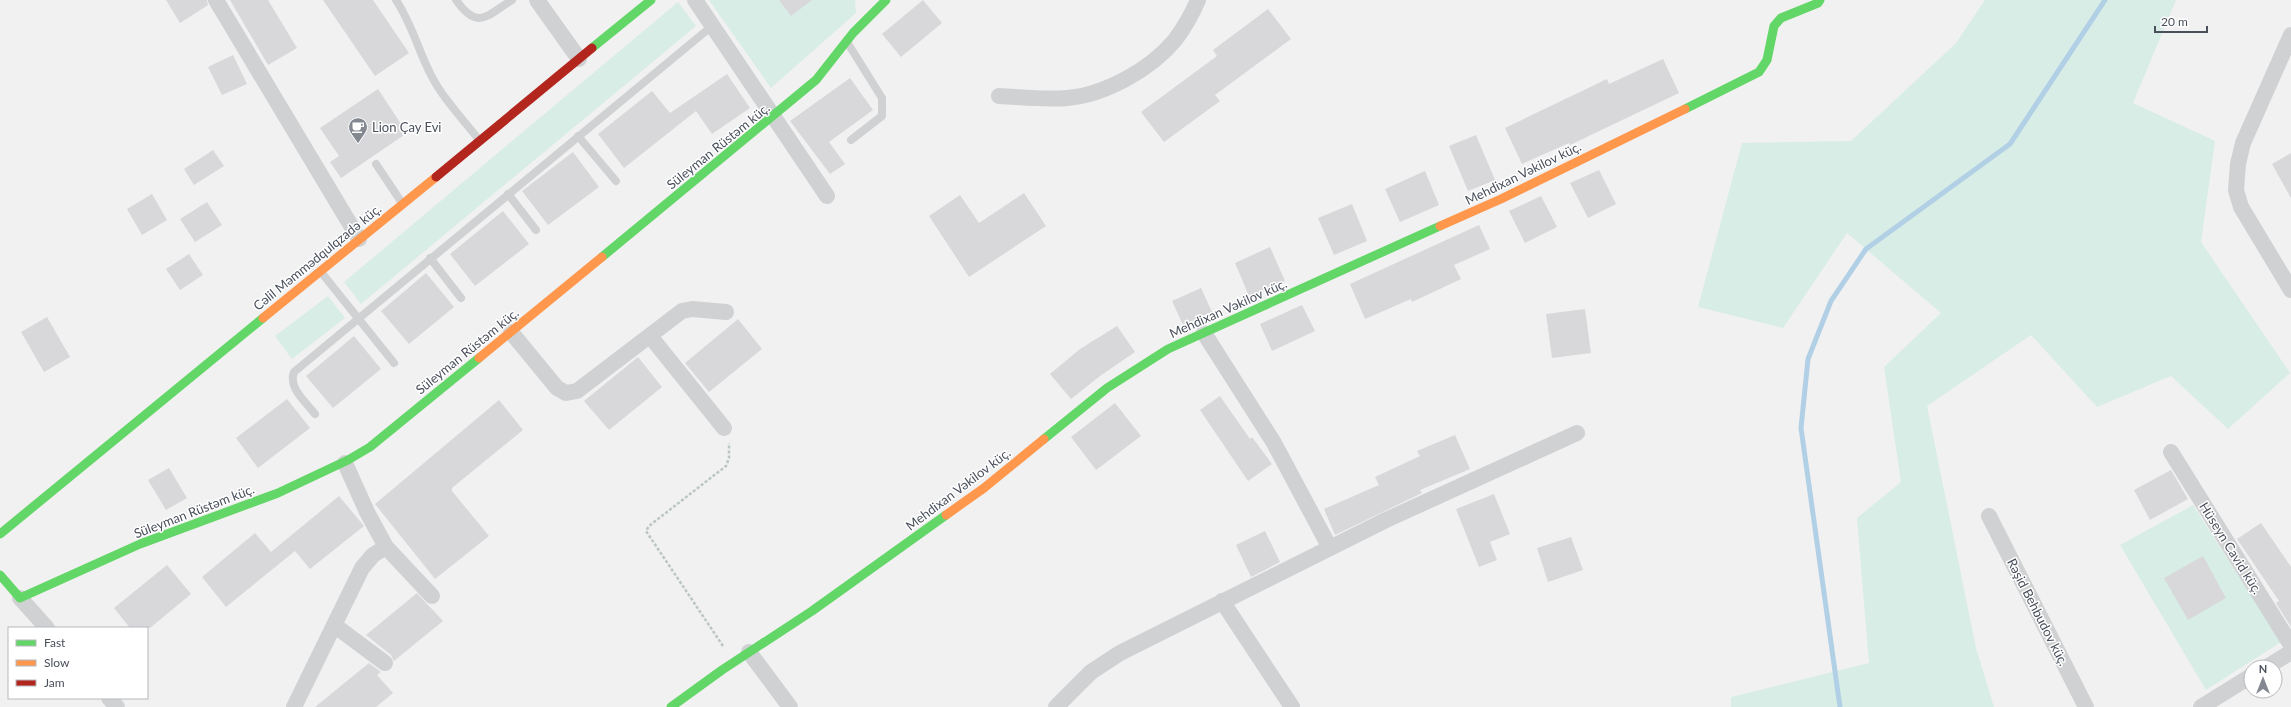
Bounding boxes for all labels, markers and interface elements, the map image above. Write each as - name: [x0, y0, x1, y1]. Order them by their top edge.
- scale bar: [2155, 8, 2207, 34]
- text: 20 m: [2161, 14, 2188, 29]
- street label: Süleyman Rüstəm küç.: [663, 100, 773, 192]
- cafe icon: Lion Çay Evi: [347, 116, 369, 144]
- place label: Lion Çay Evi: [372, 119, 442, 135]
- street label: Mehdixan Vəkilov küç.: [1462, 138, 1584, 208]
- street label: Cəlil Məmmədqulqzadə küç.: [250, 200, 384, 314]
- street label: Mehdixan Vəkilov küç.: [1167, 275, 1289, 341]
- street label: Süleyman Rüstəm küç.: [412, 305, 522, 397]
- street label: Mehdixan Vəkilov küç.: [902, 444, 1014, 534]
- street label: Süleyman Rüstəm küç.: [131, 481, 257, 541]
- street label: Hüseyn Cavid küç.: [2196, 499, 2266, 597]
- street label: Rəşid Behbudov küç.: [2004, 556, 2072, 668]
- legend: [8, 627, 148, 699]
- text: Fast: [44, 635, 66, 650]
- text: Slow: [44, 655, 70, 670]
- north arrow: [2243, 659, 2283, 699]
- text: N: [2259, 662, 2267, 675]
- text: Jam: [44, 675, 65, 690]

